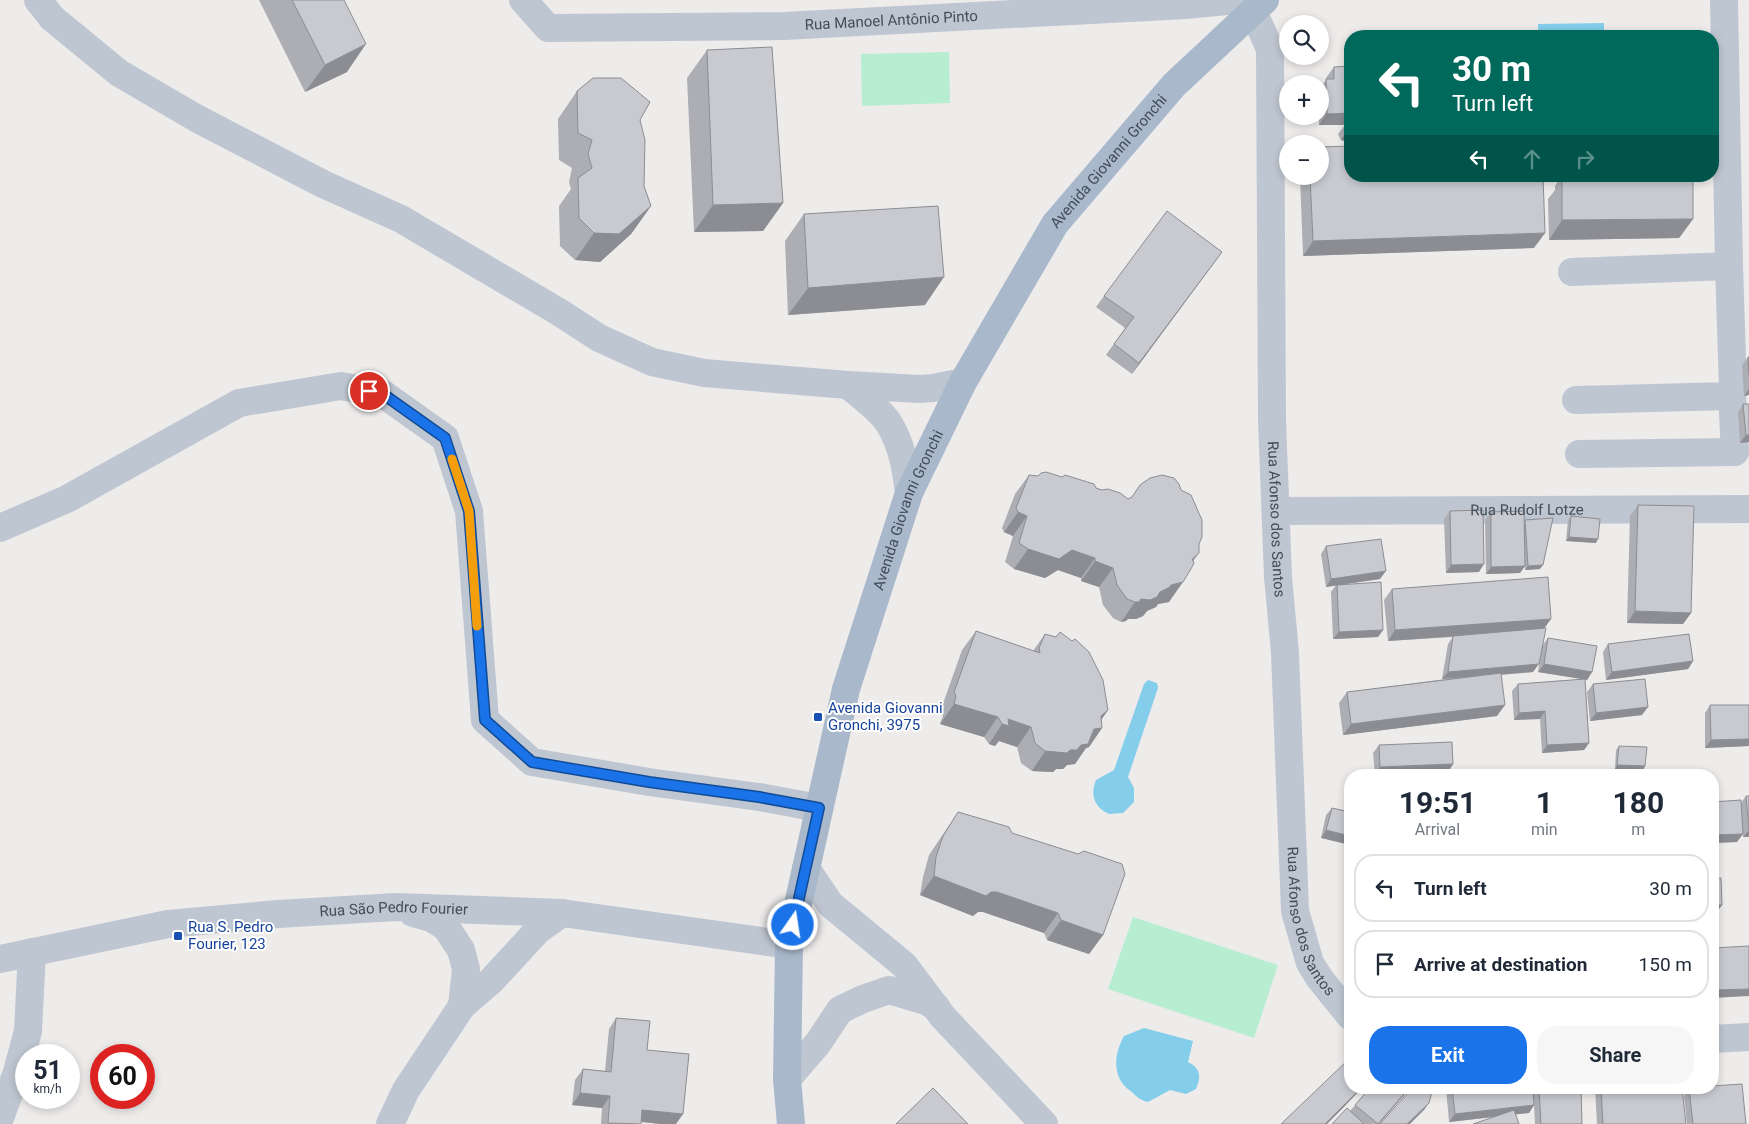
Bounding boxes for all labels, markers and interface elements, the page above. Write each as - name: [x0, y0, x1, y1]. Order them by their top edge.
- street label: Rua Manoel Antônio Pinto: [804, 7, 978, 34]
- map controls: [1279, 15, 1329, 185]
- button: search: [1279, 15, 1329, 65]
- text: 30 m: [1452, 49, 1531, 90]
- icon: left: [1369, 50, 1434, 115]
- button: +: [1279, 75, 1329, 125]
- street label: Avenida Giovanni Gronchi: [1046, 91, 1171, 232]
- text: Turn left: [1452, 91, 1533, 116]
- button: −: [1279, 135, 1329, 185]
- icon: left: [1465, 145, 1493, 173]
- icon: ahead: [1518, 145, 1546, 173]
- icon: right: [1571, 145, 1599, 173]
- pin: [348, 370, 390, 412]
- icon: arrive: [355, 377, 383, 405]
- street label: Avenida Giovanni Gronchi: [869, 427, 947, 592]
- street label: Rua Afonso dos Santos: [1264, 441, 1289, 598]
- street label: Rua Rudolf Lotze: [1470, 501, 1584, 519]
- place label: Avenida Giovanni Gronchi, 3975: [828, 699, 943, 734]
- marker: Avenida Giovanni Gronchi, 3975: [812, 711, 824, 723]
- text: 19:51: [1399, 785, 1476, 820]
- text: 1: [1536, 785, 1553, 820]
- text: 180: [1613, 785, 1664, 820]
- text: Arrival: [1415, 820, 1460, 839]
- text: min: [1531, 820, 1558, 839]
- text: m: [1631, 820, 1645, 839]
- street label: Rua Afonso dos Santos: [1284, 846, 1339, 999]
- icon: left: [1371, 874, 1399, 902]
- text: Turn left: [1414, 877, 1487, 900]
- text: 30 m: [1649, 877, 1692, 900]
- street label: Rua São Pedro Fourier: [319, 898, 468, 921]
- position arrow: [766, 898, 818, 950]
- place label: Rua S. Pedro Fourier, 123: [188, 918, 273, 953]
- marker: Rua S. Pedro Fourier, 123: [172, 930, 184, 942]
- icon: arrive: [1371, 950, 1399, 978]
- text: Arrive at destination: [1414, 953, 1587, 976]
- text: 150 m: [1639, 953, 1692, 976]
- button: Exit: [1369, 1026, 1527, 1084]
- button: Share: [1537, 1026, 1694, 1084]
- speed limit sign: 60: [90, 1044, 155, 1109]
- text: 51: [33, 1056, 62, 1085]
- text: km/h: [33, 1082, 62, 1096]

